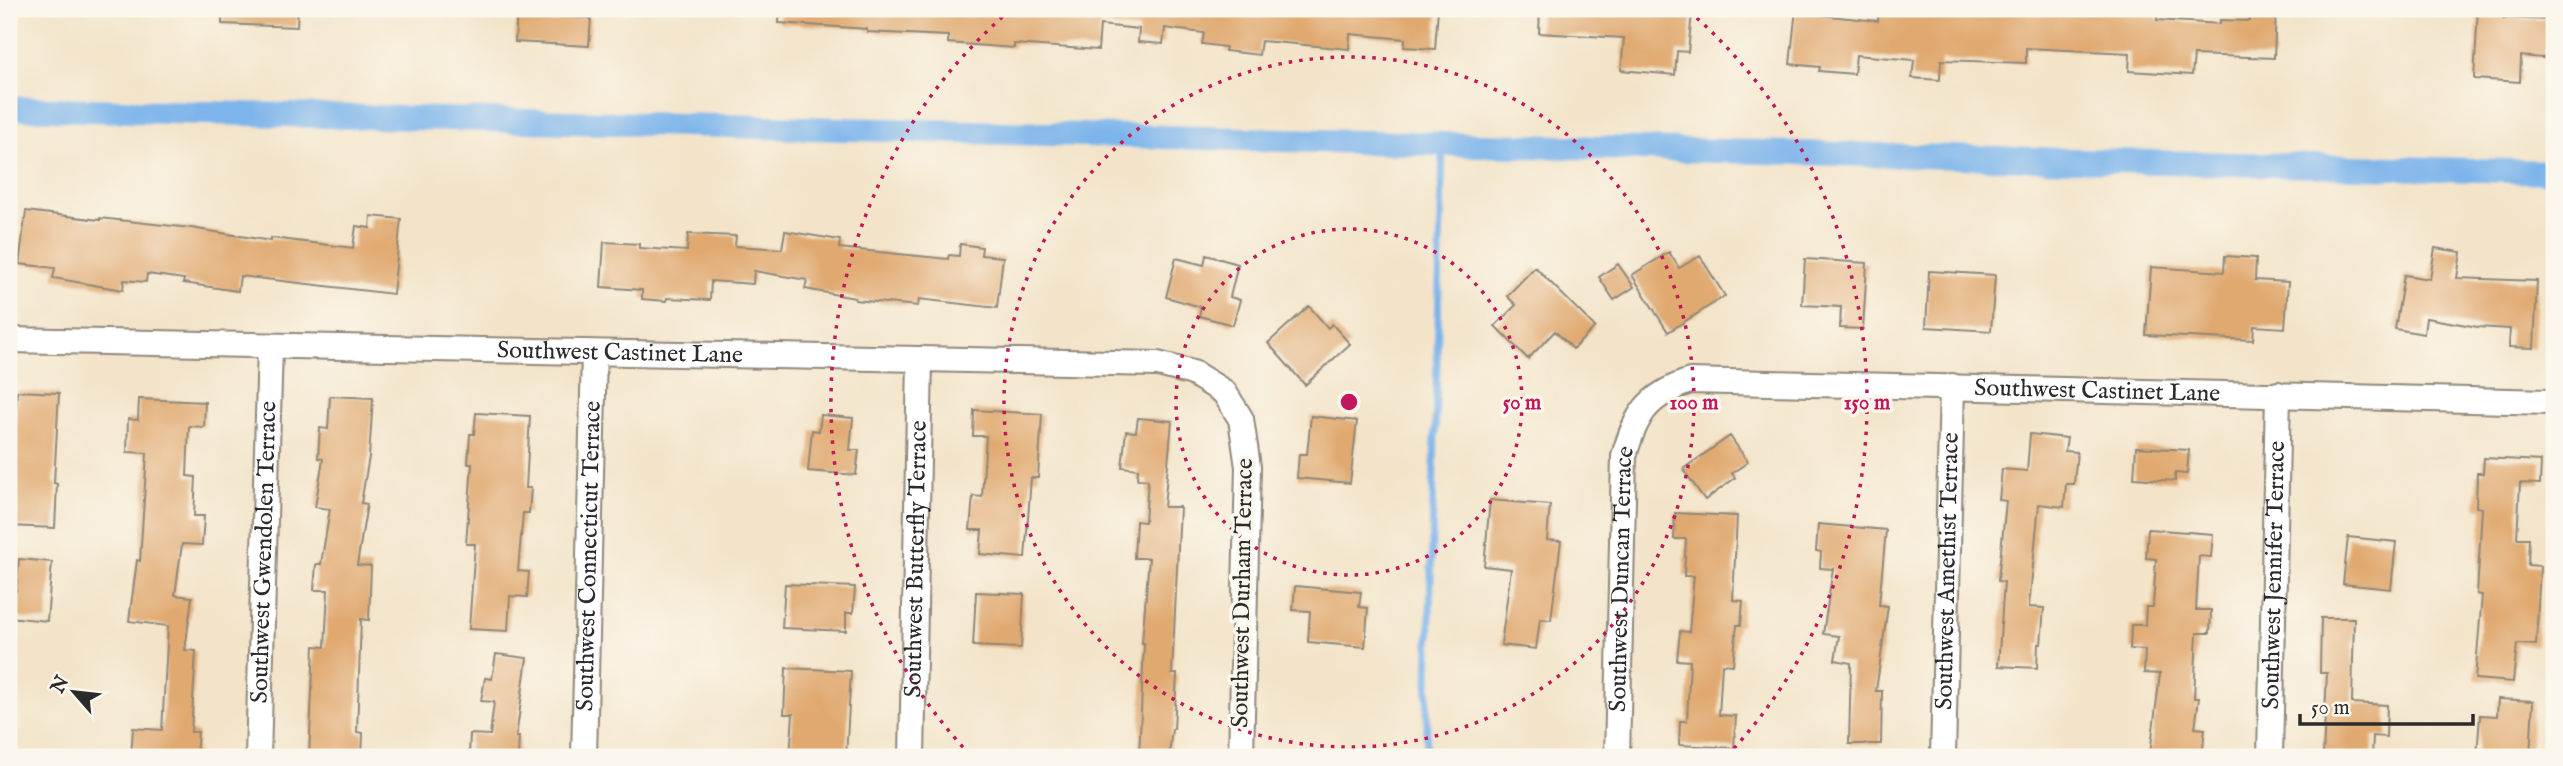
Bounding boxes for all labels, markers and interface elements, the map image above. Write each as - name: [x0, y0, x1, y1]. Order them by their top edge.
- street label: Southwest Castinet Lane: [497, 335, 743, 371]
- street label: Southwest Castinet Lane: [1974, 372, 2221, 409]
- centre of rings: [1337, 390, 1361, 414]
- text: 50 m: [1503, 390, 1542, 417]
- text: 100 m: [1669, 390, 1719, 417]
- text: 150 m: [1844, 390, 1891, 417]
- street label: Southwest Gwendolen Terrace: [244, 400, 284, 704]
- street label: Southwest Connecticut Terrace: [570, 401, 608, 712]
- street label: Southwest Butterfly Terrace: [898, 420, 934, 698]
- street label: Southwest Amethist Terrace: [1929, 432, 1966, 710]
- street label: Southwest Jennifer Terrace: [2256, 440, 2292, 710]
- street label: Southwest Duncan Terrace: [1603, 442, 1642, 712]
- street label: Southwest Durham Terrace: [1225, 458, 1261, 728]
- north arrow: [38, 658, 108, 728]
- text: N: [46, 672, 75, 699]
- scale bar: [2300, 682, 2474, 726]
- text: 50 m: [2311, 695, 2350, 722]

